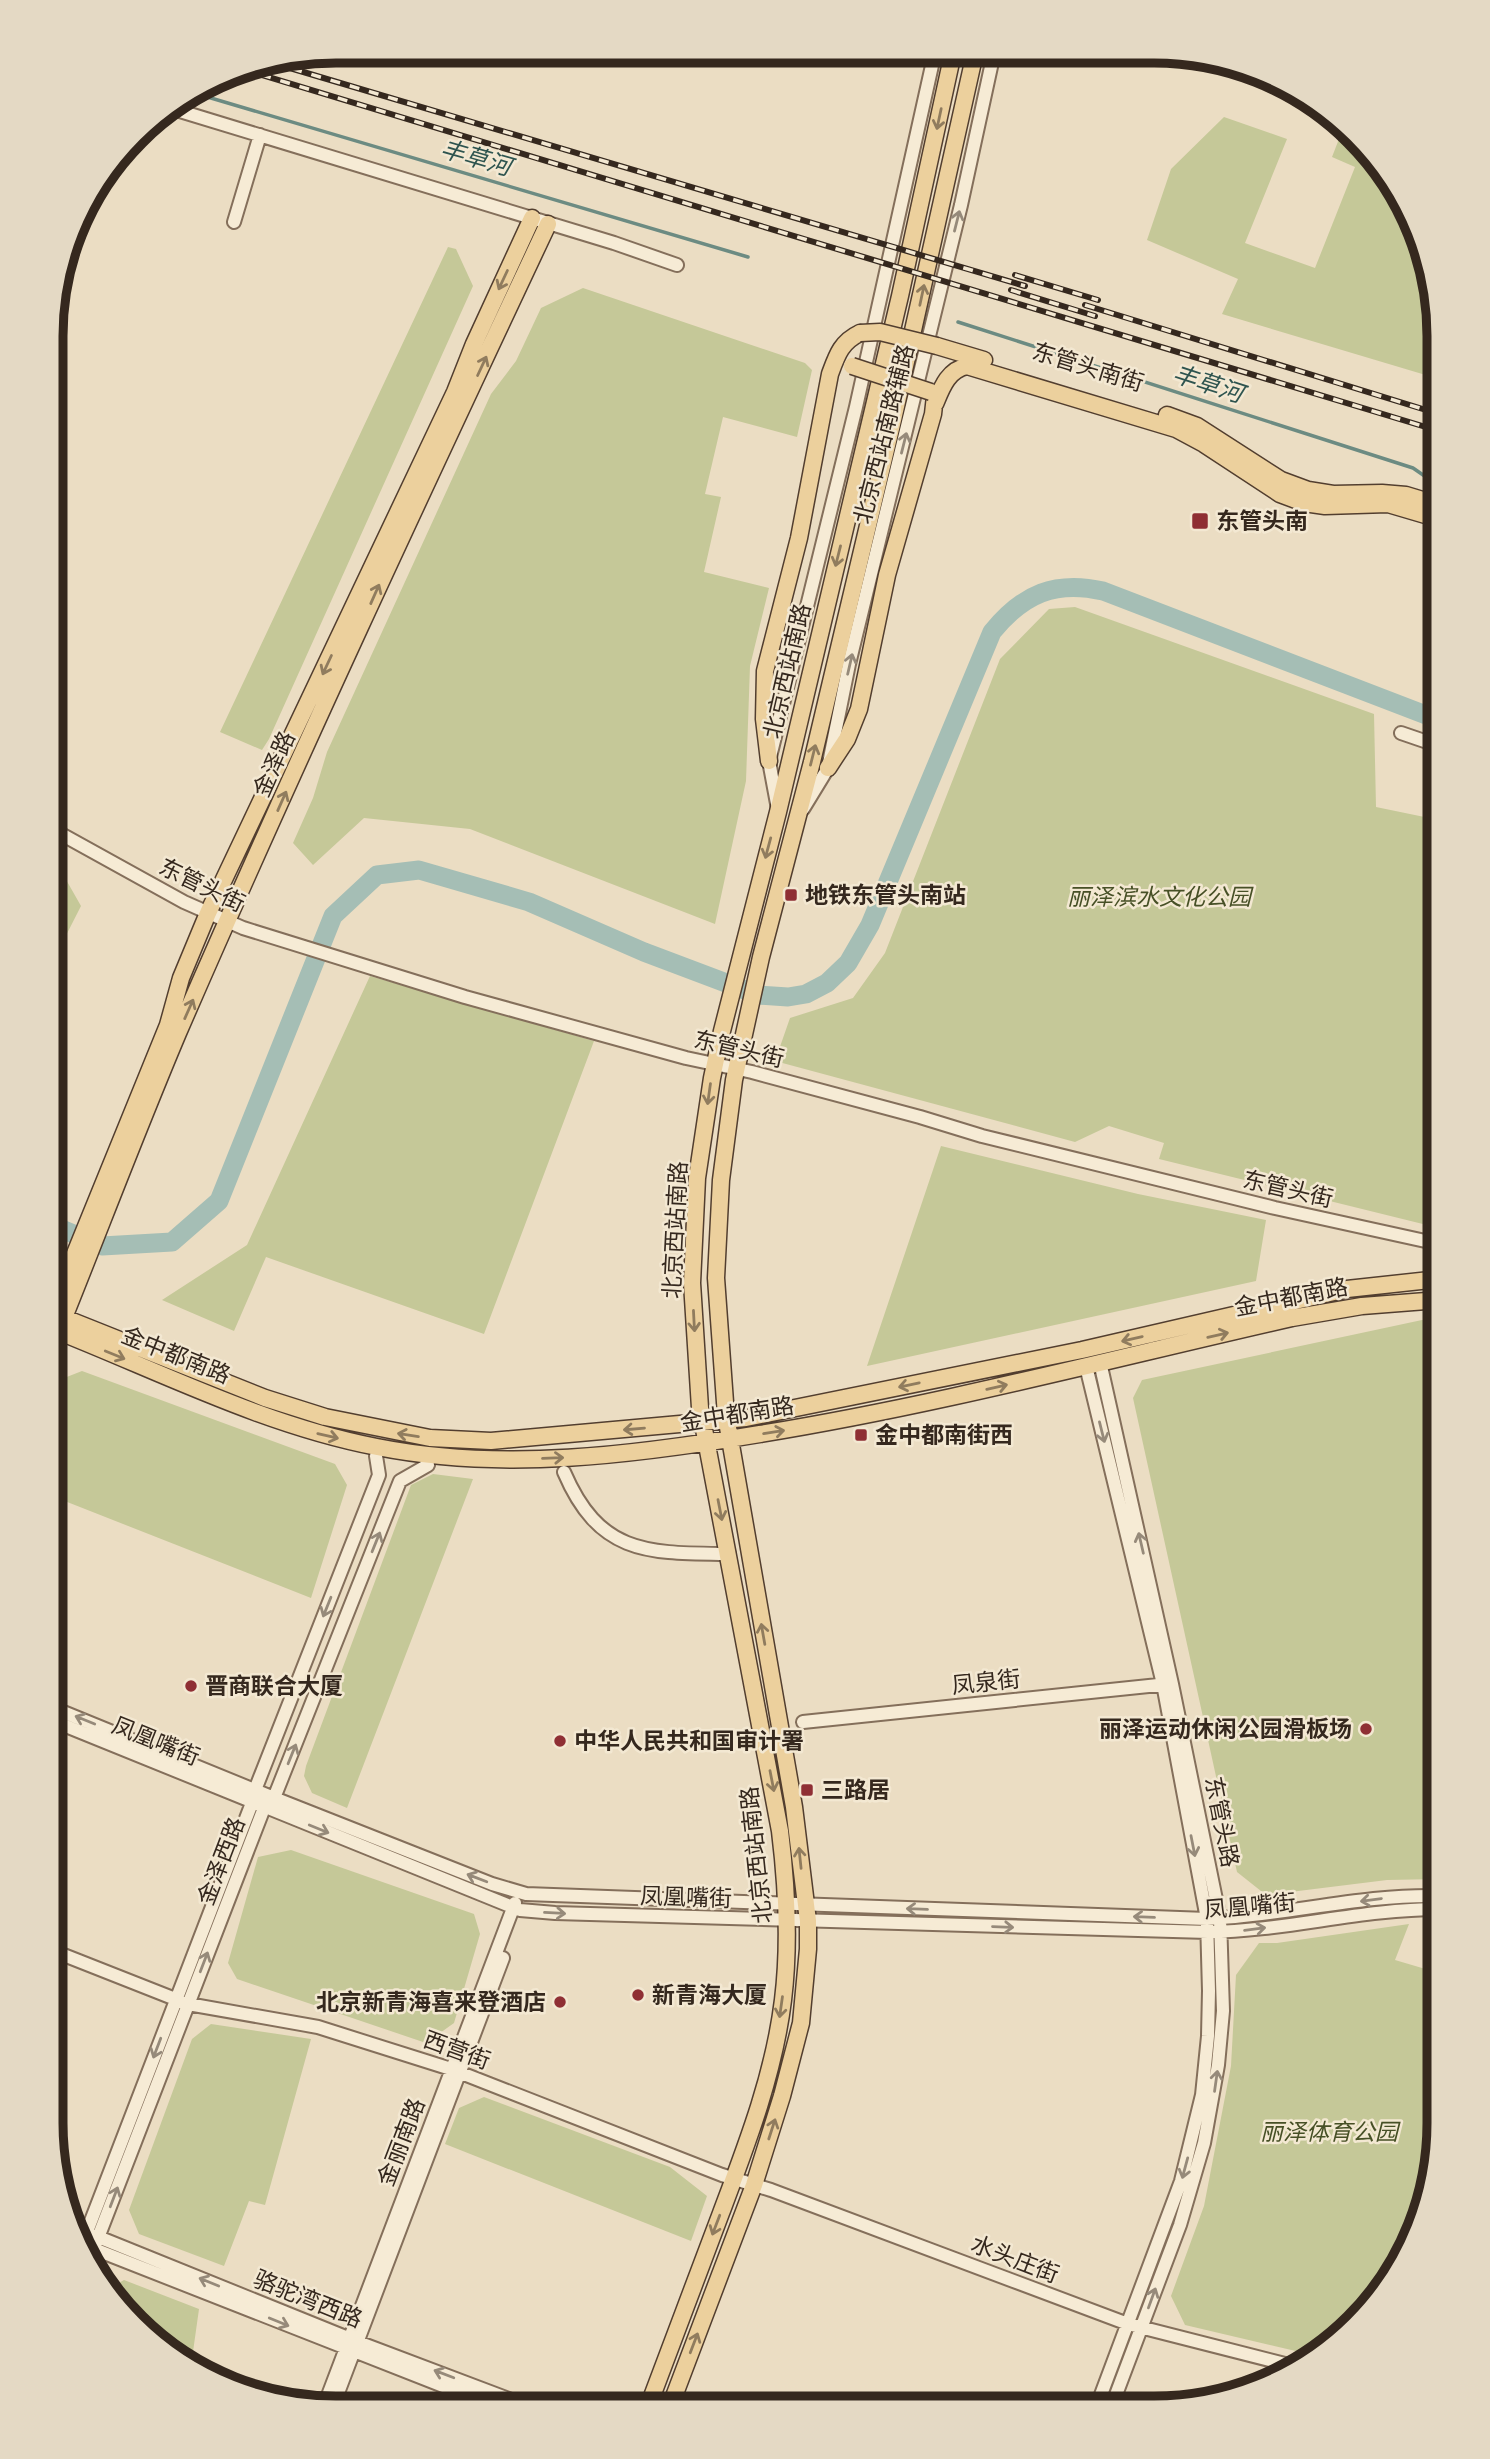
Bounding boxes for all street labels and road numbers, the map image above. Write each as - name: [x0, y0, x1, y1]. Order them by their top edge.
- street label: 东管头南街: [1029, 339, 1146, 396]
- street label: 北京西站南路辅路: [850, 342, 919, 526]
- street label: 北京西站南路: [760, 601, 815, 741]
- street label: 金泽路: [249, 728, 300, 801]
- street label: 东管头街: [155, 854, 249, 917]
- street label: 东管头街: [691, 1027, 787, 1072]
- street label: 北京西站南路: [659, 1160, 692, 1300]
- street label: 东管头街: [1240, 1167, 1336, 1212]
- street label: 金中都南路: [1232, 1274, 1350, 1321]
- street label: 金中都南路: [118, 1322, 234, 1389]
- street label: 金中都南路: [678, 1393, 796, 1436]
- street label: 凤泉街: [950, 1666, 1022, 1699]
- street label: 凤凰嘴街: [108, 1713, 203, 1770]
- street label: 东管头路: [1200, 1775, 1243, 1870]
- street label: 北京西站南路: [737, 1785, 776, 1925]
- street label: 金泽西路: [193, 1814, 250, 1909]
- street label: 凤凰嘴街: [640, 1883, 732, 1912]
- street label: 凤凰嘴街: [1203, 1890, 1297, 1923]
- street label: 西营街: [420, 2027, 494, 2074]
- street label: 金丽南路: [373, 2095, 430, 2190]
- street label: 水头庄街: [967, 2231, 1062, 2288]
- street label: 骆驼湾西路: [250, 2266, 366, 2333]

